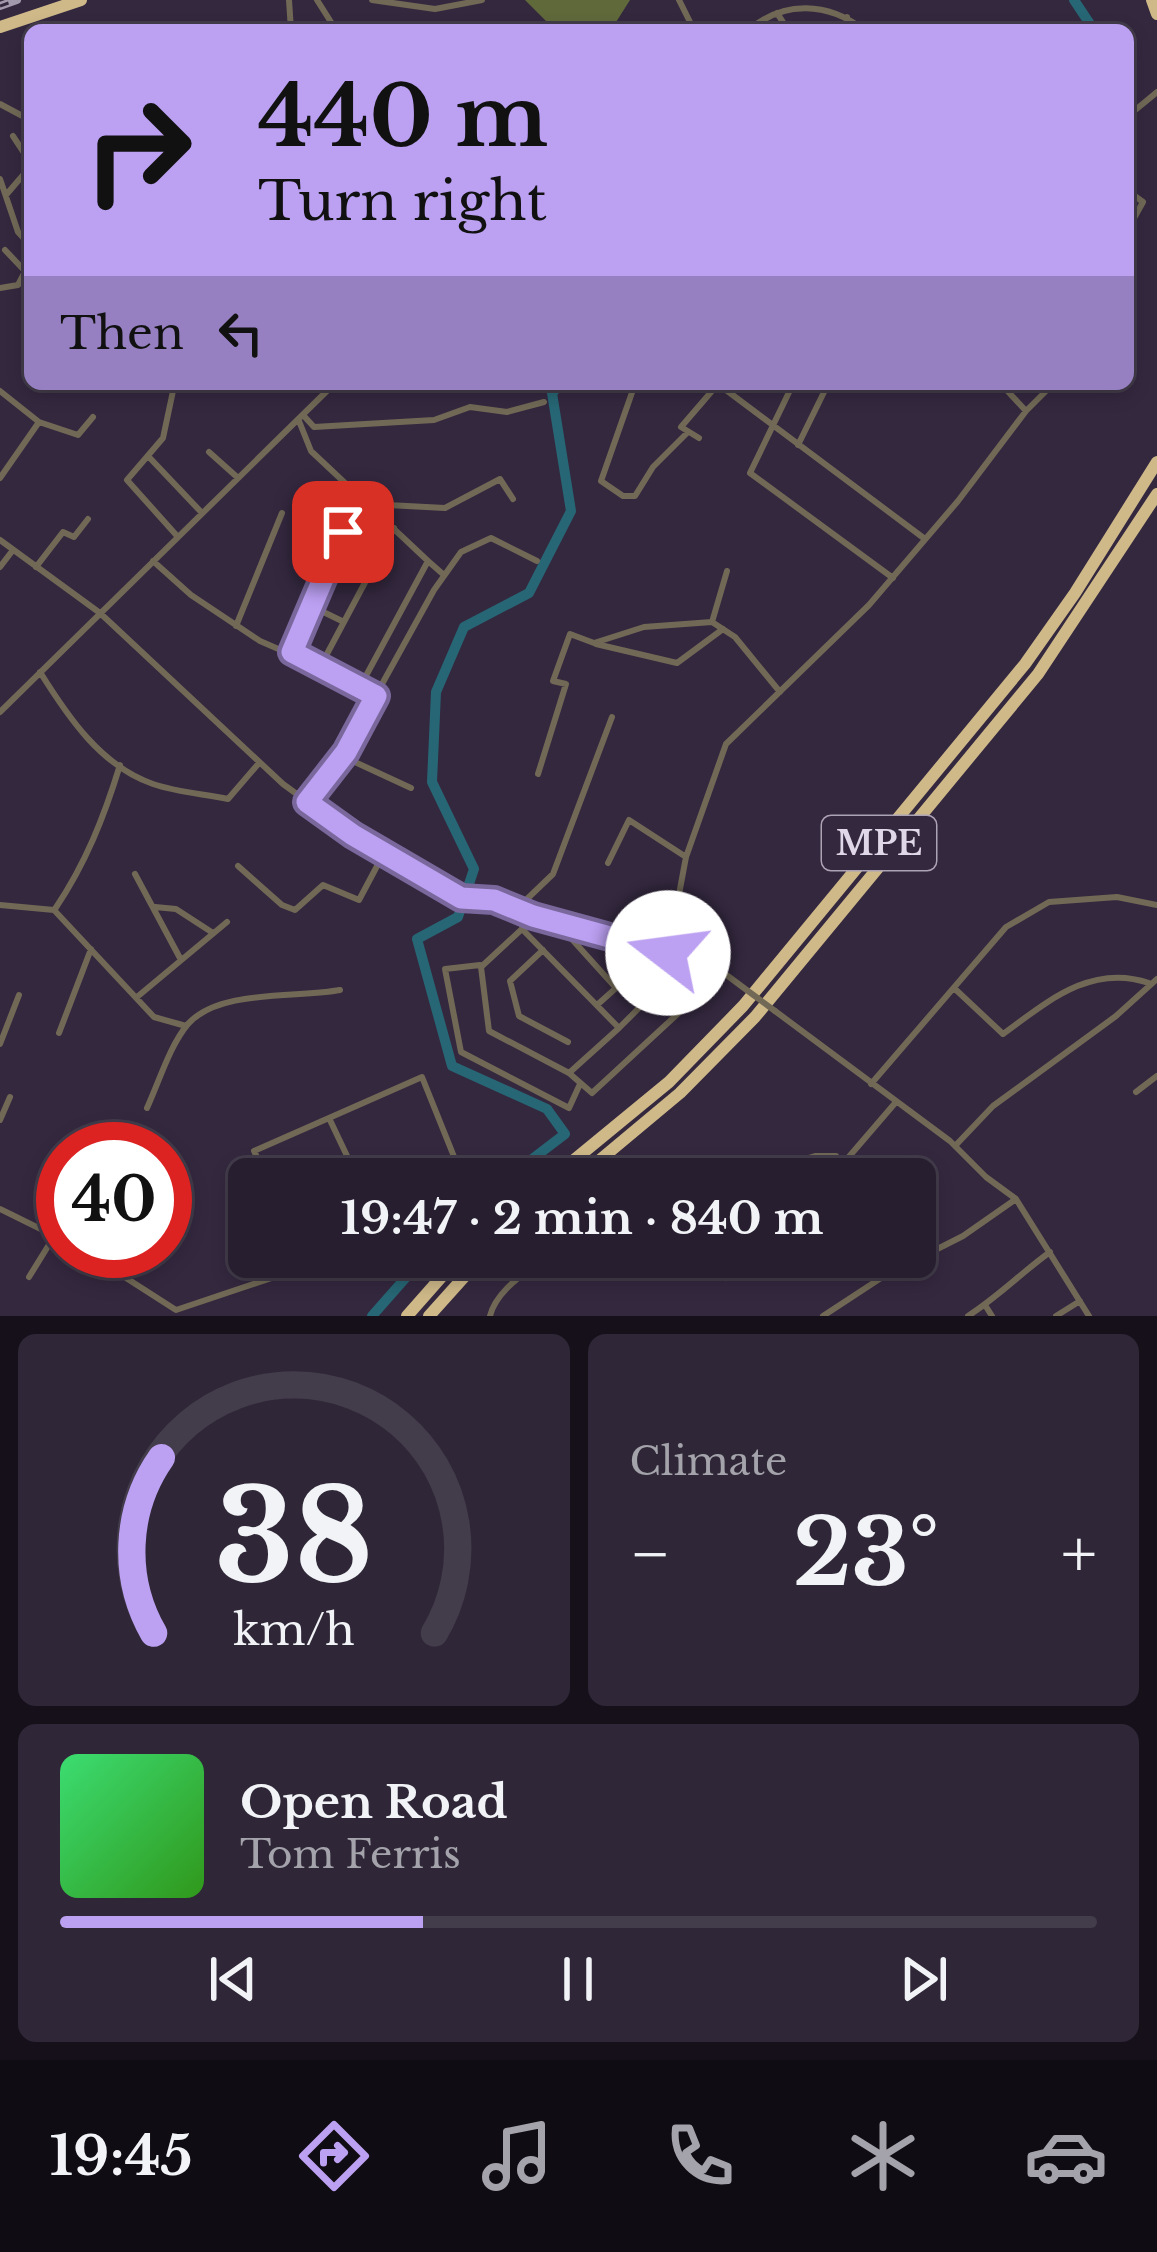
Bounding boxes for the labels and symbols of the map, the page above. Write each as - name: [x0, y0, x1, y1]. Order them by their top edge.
- pin: [292, 481, 394, 583]
- road number: MPE: [822, 816, 936, 870]
- position arrow: [605, 890, 731, 1016]
- speed limit sign: 40: [36, 1122, 192, 1278]

